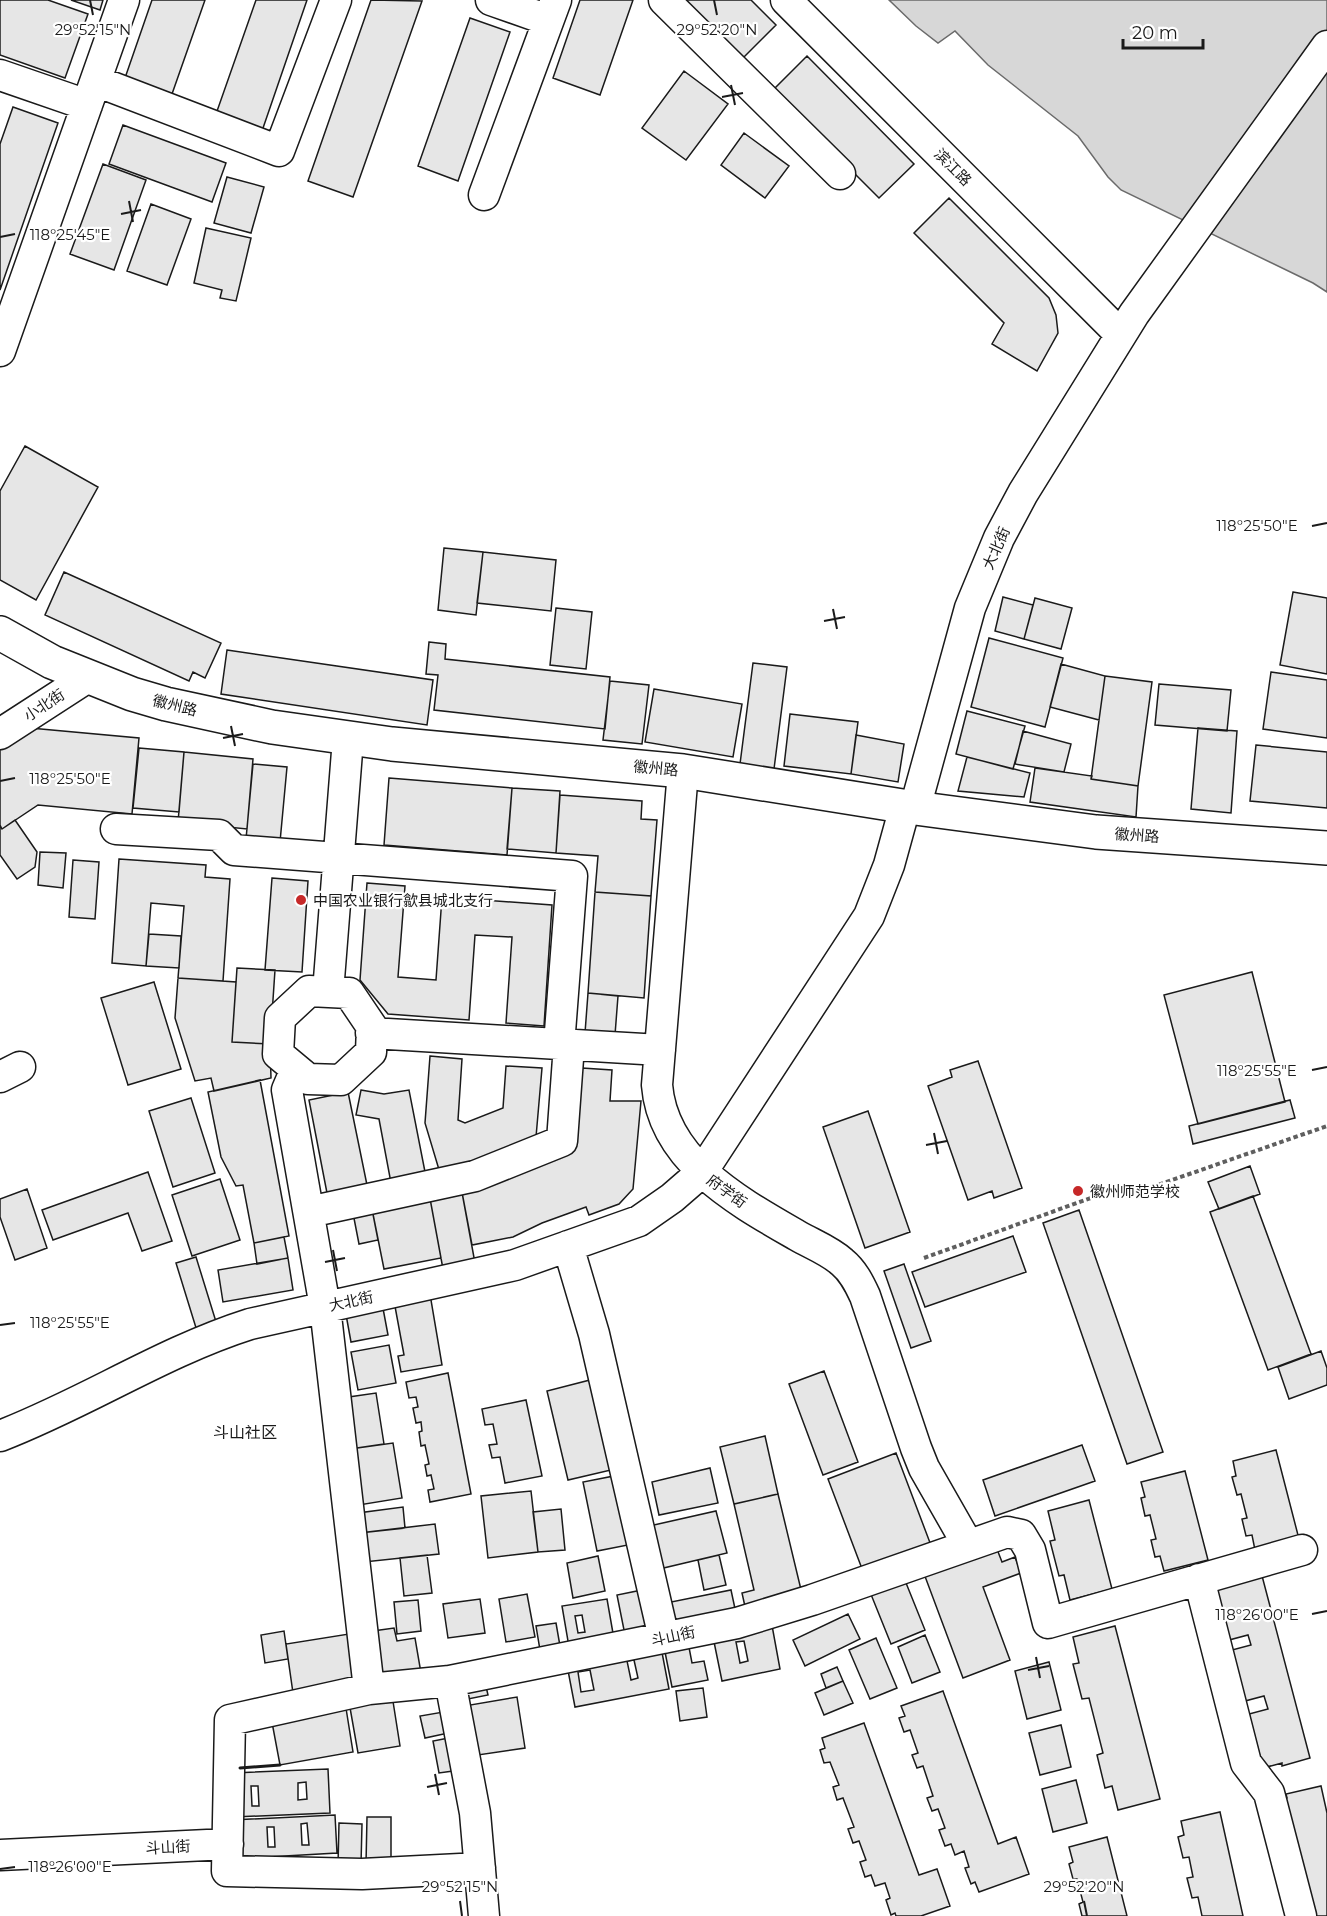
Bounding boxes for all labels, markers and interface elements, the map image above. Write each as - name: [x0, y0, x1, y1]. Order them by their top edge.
- scale bar: [1123, 12, 1202, 50]
- text: 29°52'15"N: [55, 20, 131, 39]
- text: 29°52'20"N: [677, 20, 757, 39]
- text: 20 m: [1132, 22, 1178, 44]
- street label: 滨江路: [930, 144, 976, 190]
- text: 118°25'45"E: [30, 225, 110, 244]
- text: 118°25'50"E: [1216, 516, 1298, 535]
- street label: 大北街: [978, 524, 1014, 572]
- street label: 小北街: [20, 685, 68, 725]
- street label: 徽州路: [151, 690, 199, 720]
- street label: 徽州路: [633, 757, 679, 779]
- text: 118°25'50"E: [29, 769, 111, 788]
- street label: 徽州路: [1114, 824, 1160, 846]
- place label: 中国农业银行歙县城北支行: [313, 891, 493, 910]
- marker: 中国农业银行歙县城北支行: [294, 893, 308, 907]
- text: 118°25'55"E: [1217, 1061, 1297, 1080]
- street label: 府学街: [703, 1170, 751, 1212]
- place label: 徽州师范学校: [1090, 1182, 1180, 1201]
- marker: 徽州师范学校: [1071, 1184, 1085, 1198]
- street label: 大北街: [327, 1287, 375, 1315]
- text: 118°25'55"E: [30, 1313, 110, 1332]
- district label: 斗山社区: [213, 1423, 277, 1442]
- text: 118°26'00"E: [1215, 1605, 1299, 1624]
- street label: 斗山街: [649, 1622, 697, 1650]
- street label: 斗山街: [145, 1836, 191, 1858]
- text: 118°26'00"E: [28, 1857, 112, 1876]
- text: 29°52'15"N: [422, 1877, 498, 1896]
- text: 29°52'20"N: [1044, 1877, 1124, 1896]

